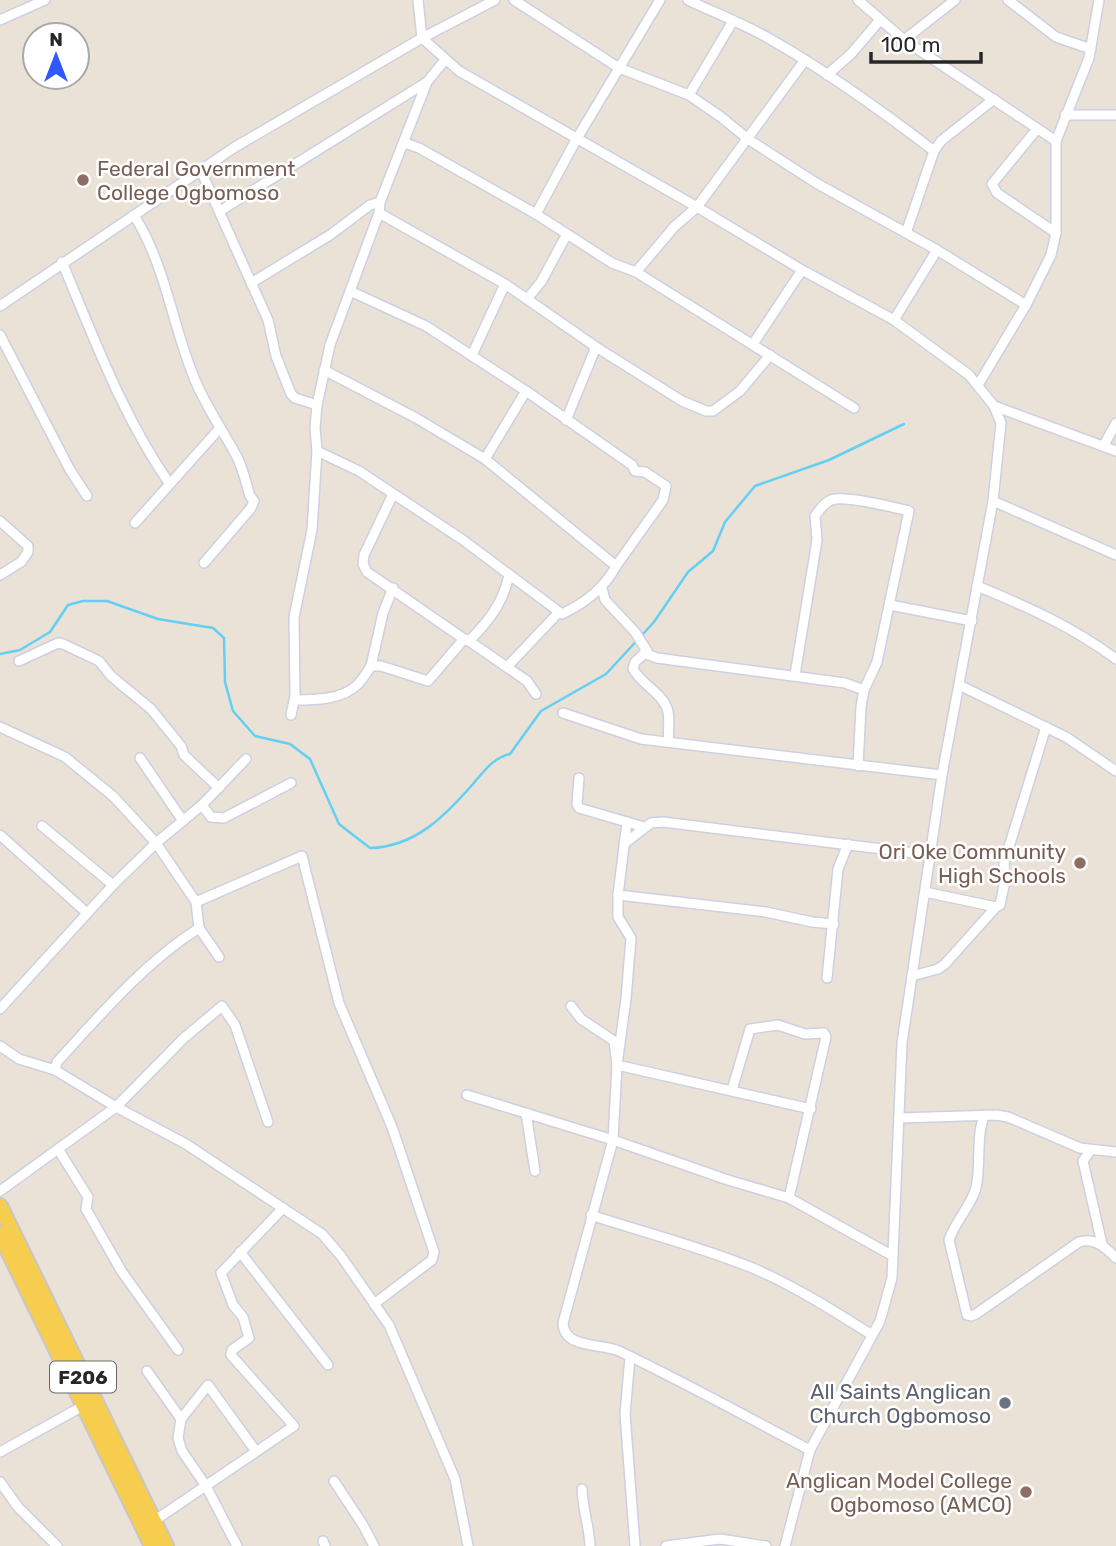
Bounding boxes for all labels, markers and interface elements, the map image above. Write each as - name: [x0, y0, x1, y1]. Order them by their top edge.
- north arrow: [21, 21, 91, 91]
- scale bar: [871, 21, 981, 65]
- text: N: [49, 28, 63, 51]
- text: 100 m: [881, 32, 940, 57]
- place label: Federal Government College Ogbomoso: [97, 156, 296, 205]
- marker: Federal Government College Ogbomoso: [75, 172, 91, 188]
- place label: Ori Oke Community High Schools: [879, 839, 1066, 888]
- marker: Ori Oke Community High Schools: [1072, 855, 1088, 871]
- road number: F206: [50, 1362, 116, 1392]
- place label: All Saints Anglican Church Ogbomoso: [809, 1379, 991, 1428]
- marker: All Saints Anglican Church Ogbomoso: [997, 1395, 1013, 1411]
- place label: Anglican Model College Ogbomoso (AMCO): [786, 1468, 1012, 1517]
- marker: Anglican Model College Ogbomoso (AMCO): [1018, 1484, 1034, 1500]

